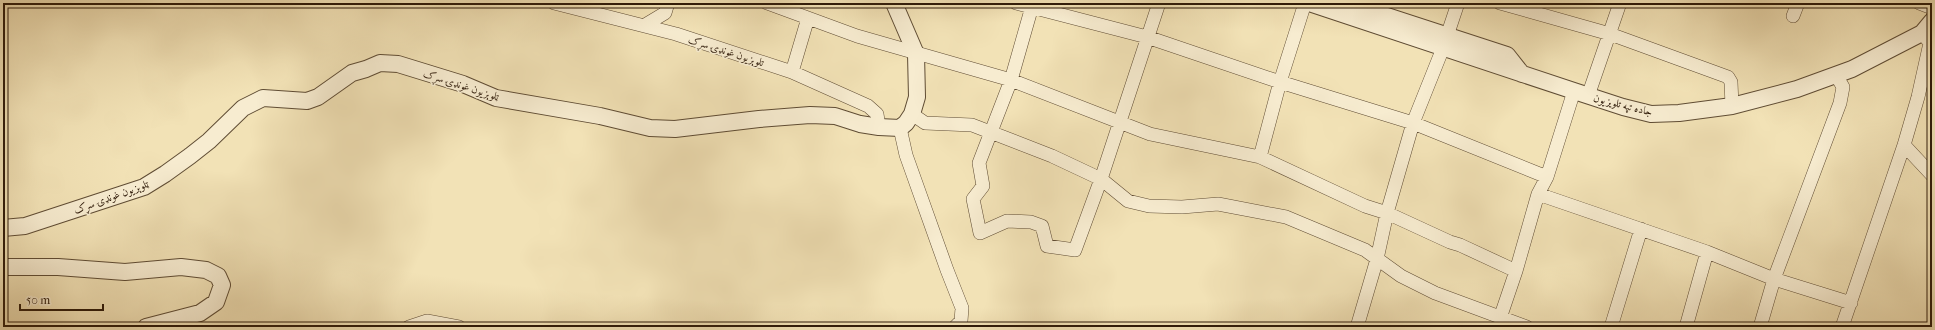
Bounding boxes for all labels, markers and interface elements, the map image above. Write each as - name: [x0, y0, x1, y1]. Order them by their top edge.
- street label: تلوېزيون غونډۍ سړک: [686, 33, 766, 72]
- street label: ټلوېزيون غونډۍ سړک: [421, 67, 501, 106]
- street label: جاده تپه تلویزیون: [1592, 91, 1654, 120]
- street label: ټلوېزيون غونډۍ سړک: [72, 177, 152, 218]
- scale bar: [20, 286, 103, 312]
- text: 50 m: [26, 293, 50, 307]

